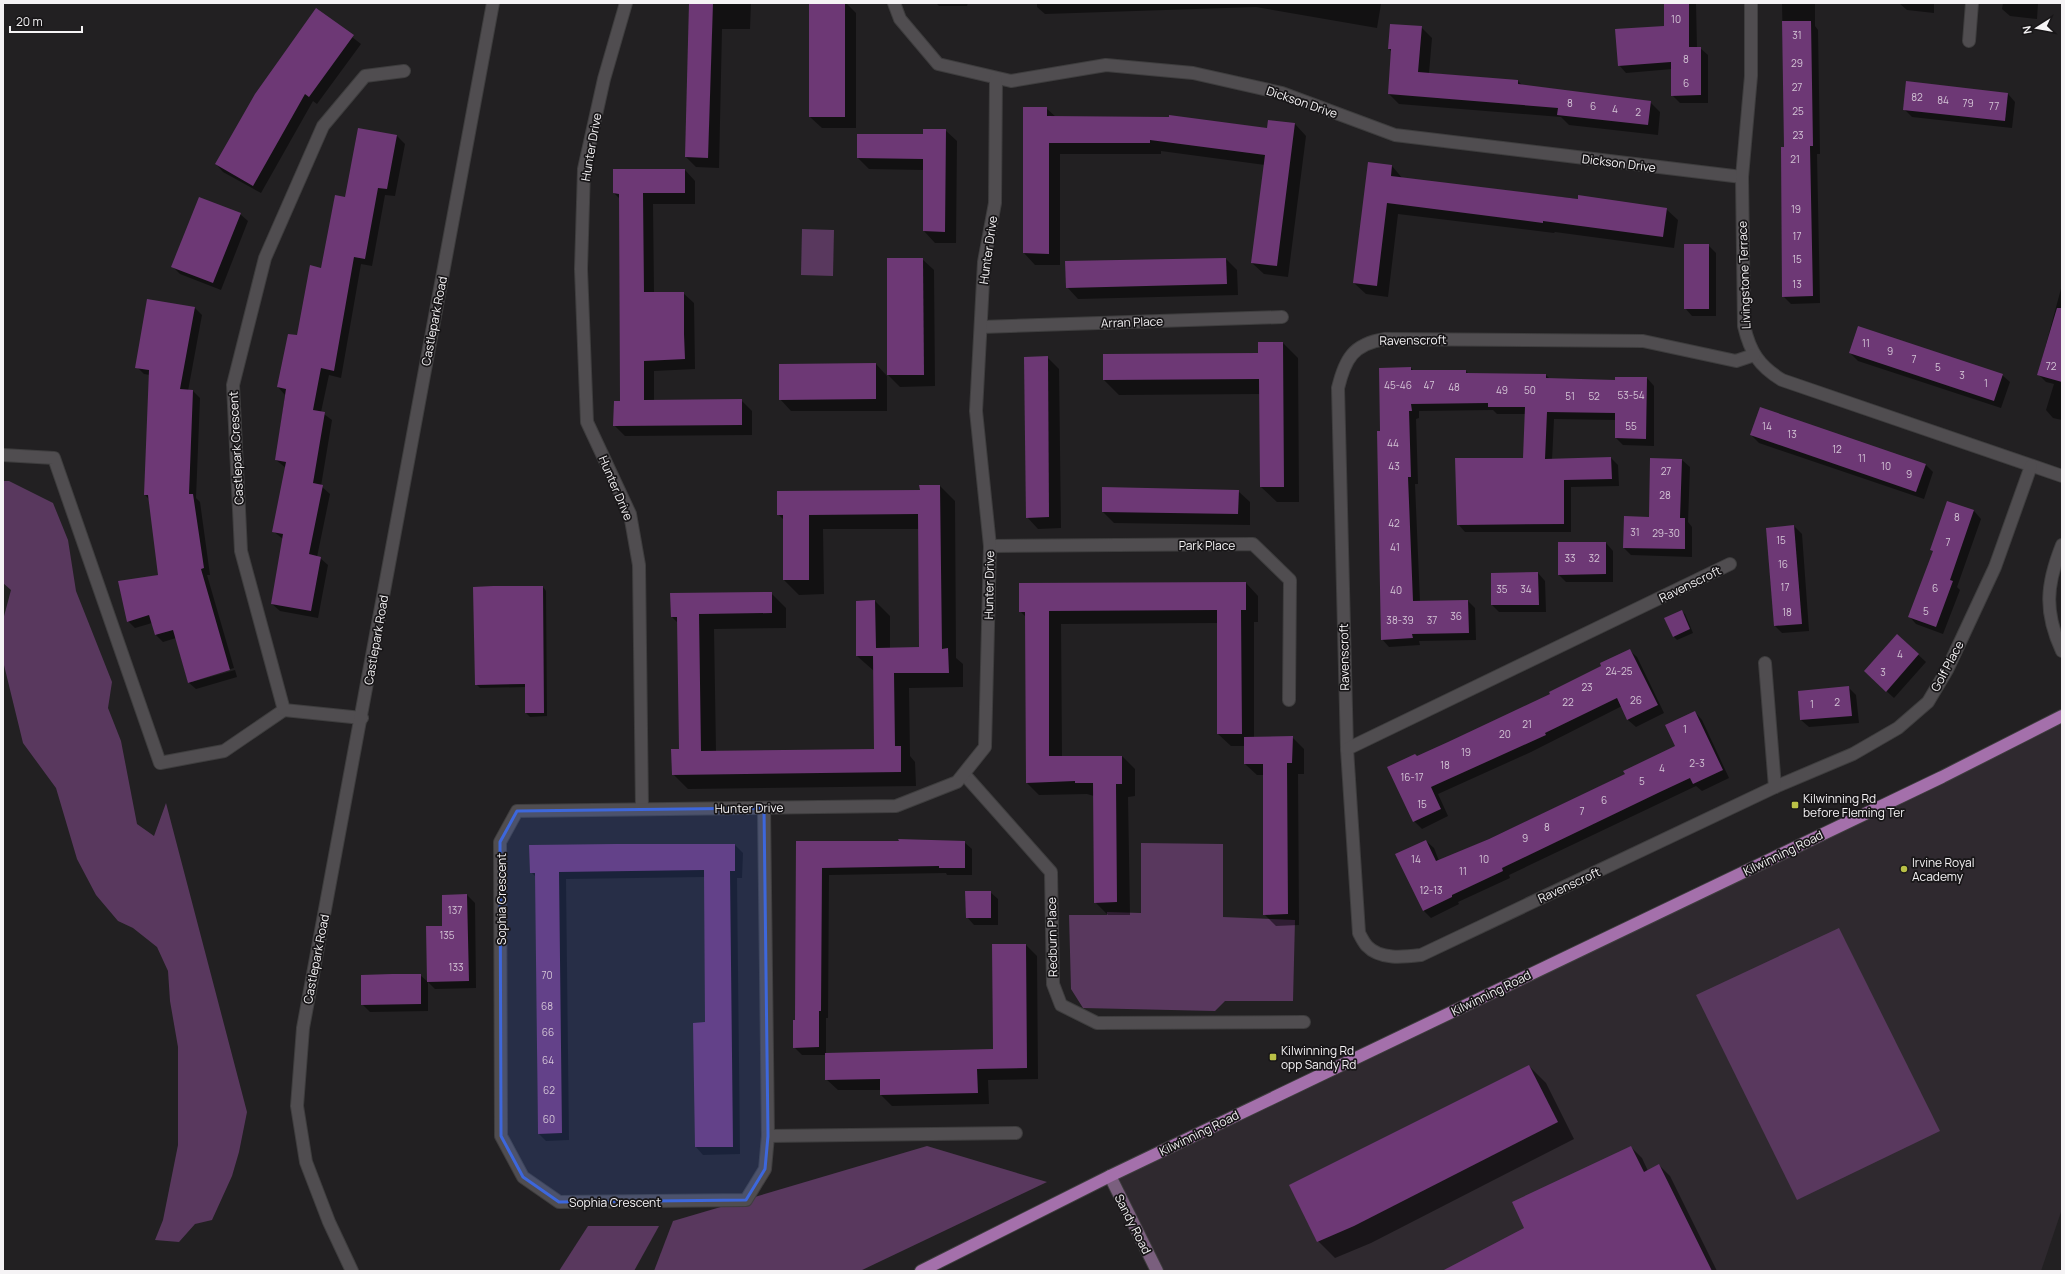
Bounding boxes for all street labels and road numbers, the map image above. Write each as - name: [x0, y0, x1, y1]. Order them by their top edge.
- street label: Dickson Drive: [1264, 82, 1340, 122]
- street label: Hunter Drive: [577, 112, 605, 182]
- street label: Dickson Drive: [1581, 150, 1657, 176]
- street label: Hunter Drive: [975, 215, 1001, 285]
- street label: Livingstone Terrace: [1734, 221, 1754, 329]
- street label: Castlepark Road: [417, 275, 451, 367]
- street label: Arran Place: [1101, 312, 1163, 332]
- street label: Ravenscroft: [1379, 331, 1447, 349]
- street label: Castlepark Crescent: [225, 391, 247, 505]
- street label: Hunter Drive: [595, 453, 637, 523]
- street label: Park Place: [1179, 537, 1235, 554]
- street label: Hunter Drive: [980, 550, 998, 620]
- street label: Ravenscroft: [1656, 562, 1724, 606]
- street label: Castlepark Road: [360, 594, 392, 686]
- street label: Ravenscroft: [1335, 623, 1353, 691]
- street label: Golf Place: [1927, 638, 1967, 694]
- street label: Hunter Drive: [714, 799, 784, 817]
- street label: Kilwinning Road: [1740, 826, 1826, 880]
- street label: Sophia Crescent: [493, 853, 510, 945]
- street label: Ravenscroft: [1535, 863, 1603, 907]
- street label: Redburn Place: [1043, 897, 1061, 977]
- street label: Castlepark Road: [299, 913, 333, 1005]
- street label: Kilwinning Road: [1448, 966, 1534, 1020]
- street label: Kilwinning Road: [1156, 1106, 1242, 1160]
- street label: Sandy Road: [1111, 1191, 1155, 1257]
- street label: Sophia Crescent: [569, 1194, 661, 1211]

